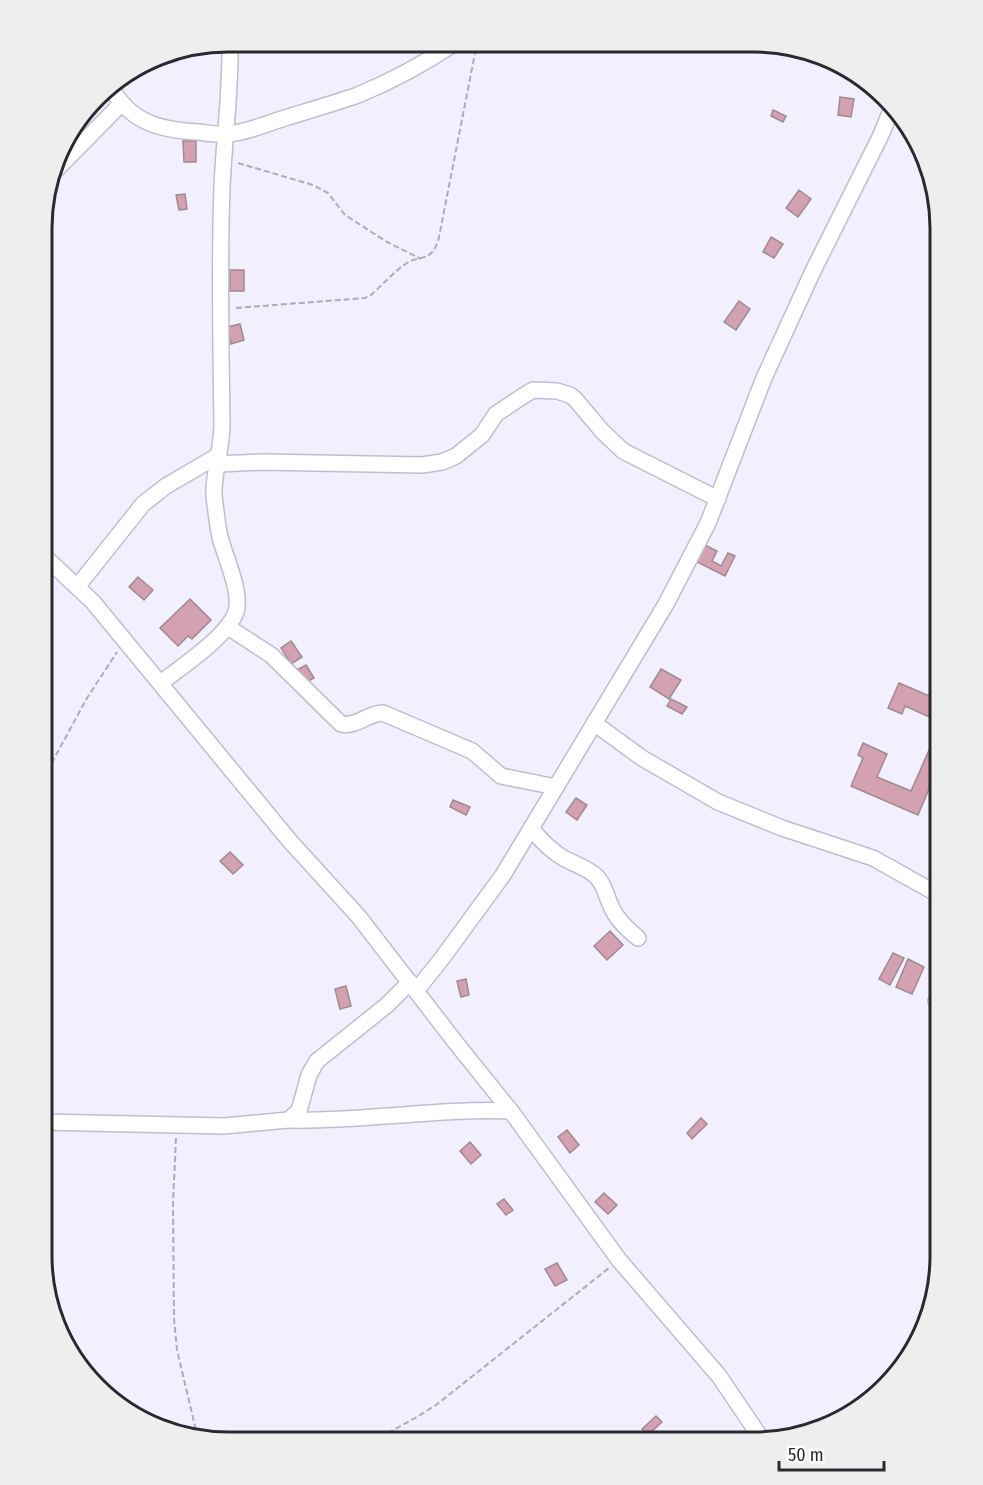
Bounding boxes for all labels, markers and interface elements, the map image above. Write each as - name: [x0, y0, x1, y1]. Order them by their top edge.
- scale bar: [779, 1434, 884, 1472]
- text: 50 m: [788, 1444, 824, 1466]

